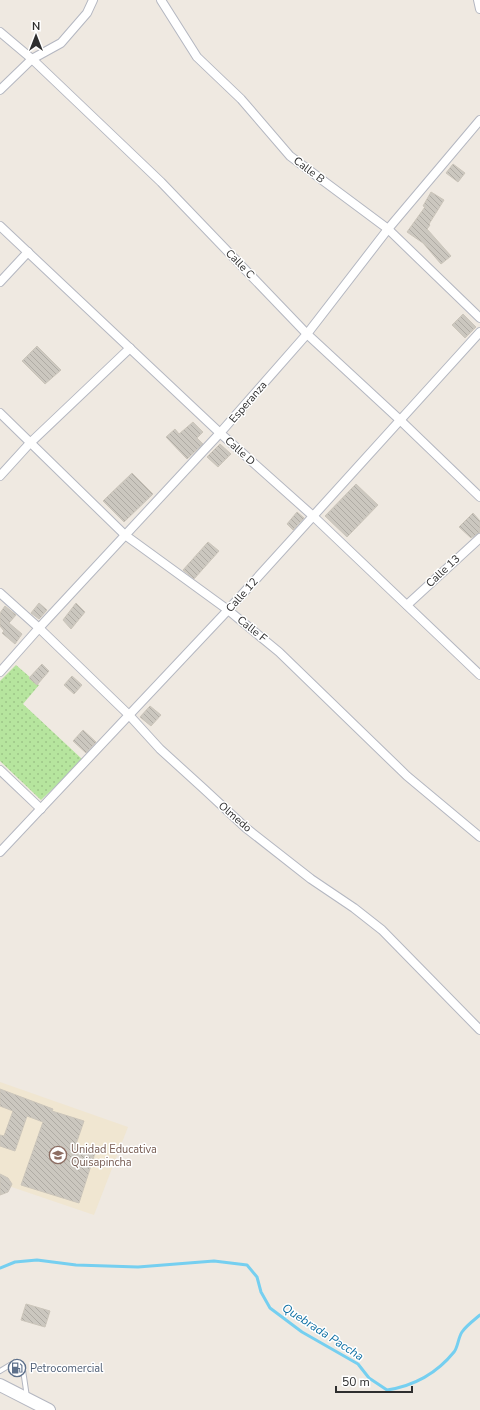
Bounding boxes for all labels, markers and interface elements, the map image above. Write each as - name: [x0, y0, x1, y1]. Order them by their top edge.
- north arrow: [16, 16, 56, 56]
- text: N: [32, 19, 40, 34]
- street label: Calle B: [290, 153, 328, 187]
- street label: Calle C: [222, 246, 258, 282]
- street label: Esperanza: [226, 378, 270, 426]
- street label: Calle D: [221, 433, 259, 469]
- street label: Calle 13: [423, 551, 463, 591]
- street label: Calle 12: [223, 575, 261, 615]
- street label: Calle F: [234, 612, 270, 646]
- street label: Olmedo: [215, 798, 255, 836]
- place label: Unidad Educativa Quisapincha: [71, 1142, 157, 1170]
- school or university icon: Unidad Educativa Quisapincha: [48, 1145, 68, 1165]
- water label: Quebrada Paccha: [279, 1300, 367, 1364]
- fuel station icon: Petrocomercial: [7, 1358, 27, 1378]
- place label: Petrocomercial: [30, 1361, 104, 1376]
- scale bar: [336, 1368, 412, 1394]
- text: 50 m: [342, 1374, 370, 1390]

